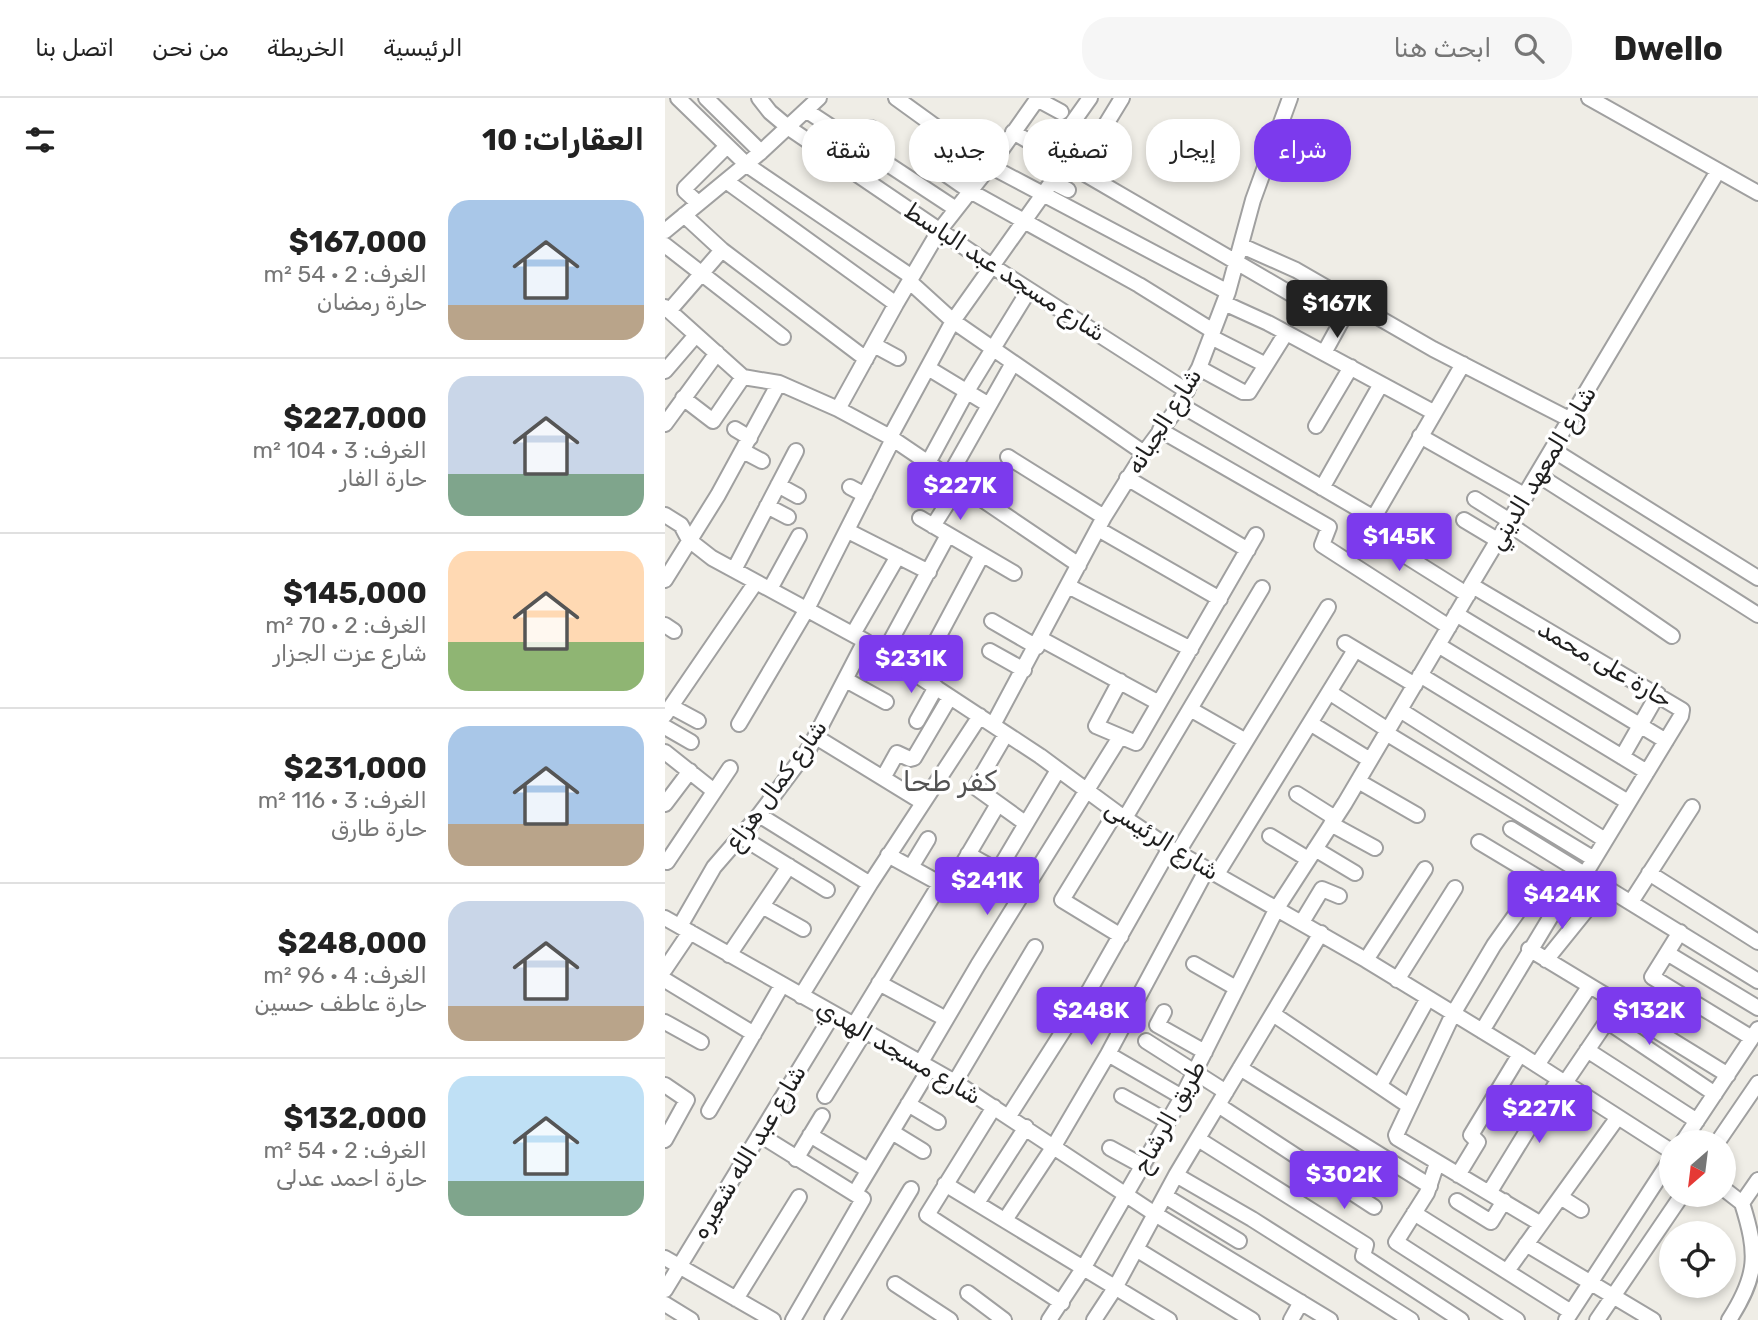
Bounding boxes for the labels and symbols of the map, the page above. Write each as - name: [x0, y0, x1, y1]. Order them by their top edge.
- street label: شارع مسجد عبد الباسط: [898, 197, 1111, 349]
- pin: $167K: [1288, 280, 1386, 340]
- street label: شارع الجبانه: [1121, 363, 1209, 480]
- street label: شارع المعهد الديني: [1482, 381, 1605, 557]
- pin: $227K: [911, 462, 1009, 522]
- pin: $145K: [1350, 514, 1448, 573]
- street label: حارة على محمد: [1533, 614, 1677, 714]
- pin: $231K: [862, 636, 960, 695]
- street label: شارع كمال هزاع: [719, 714, 834, 857]
- district label: كفر طحا: [903, 765, 998, 798]
- street label: شارع الرئيسى: [1099, 794, 1224, 888]
- pin: $241K: [938, 858, 1036, 917]
- pin: $424K: [1513, 872, 1611, 931]
- pin: $248K: [1042, 988, 1140, 1047]
- pin: $132K: [1600, 988, 1698, 1047]
- street label: شارع مسجد الهدي: [810, 994, 986, 1113]
- street label: طريق الرشاح: [1127, 1056, 1213, 1179]
- street label: شارع عبد الله شعيره: [686, 1060, 814, 1245]
- pin: $227K: [1490, 1086, 1588, 1145]
- north arrow: [1659, 1130, 1736, 1208]
- pin: $302K: [1295, 1152, 1393, 1211]

